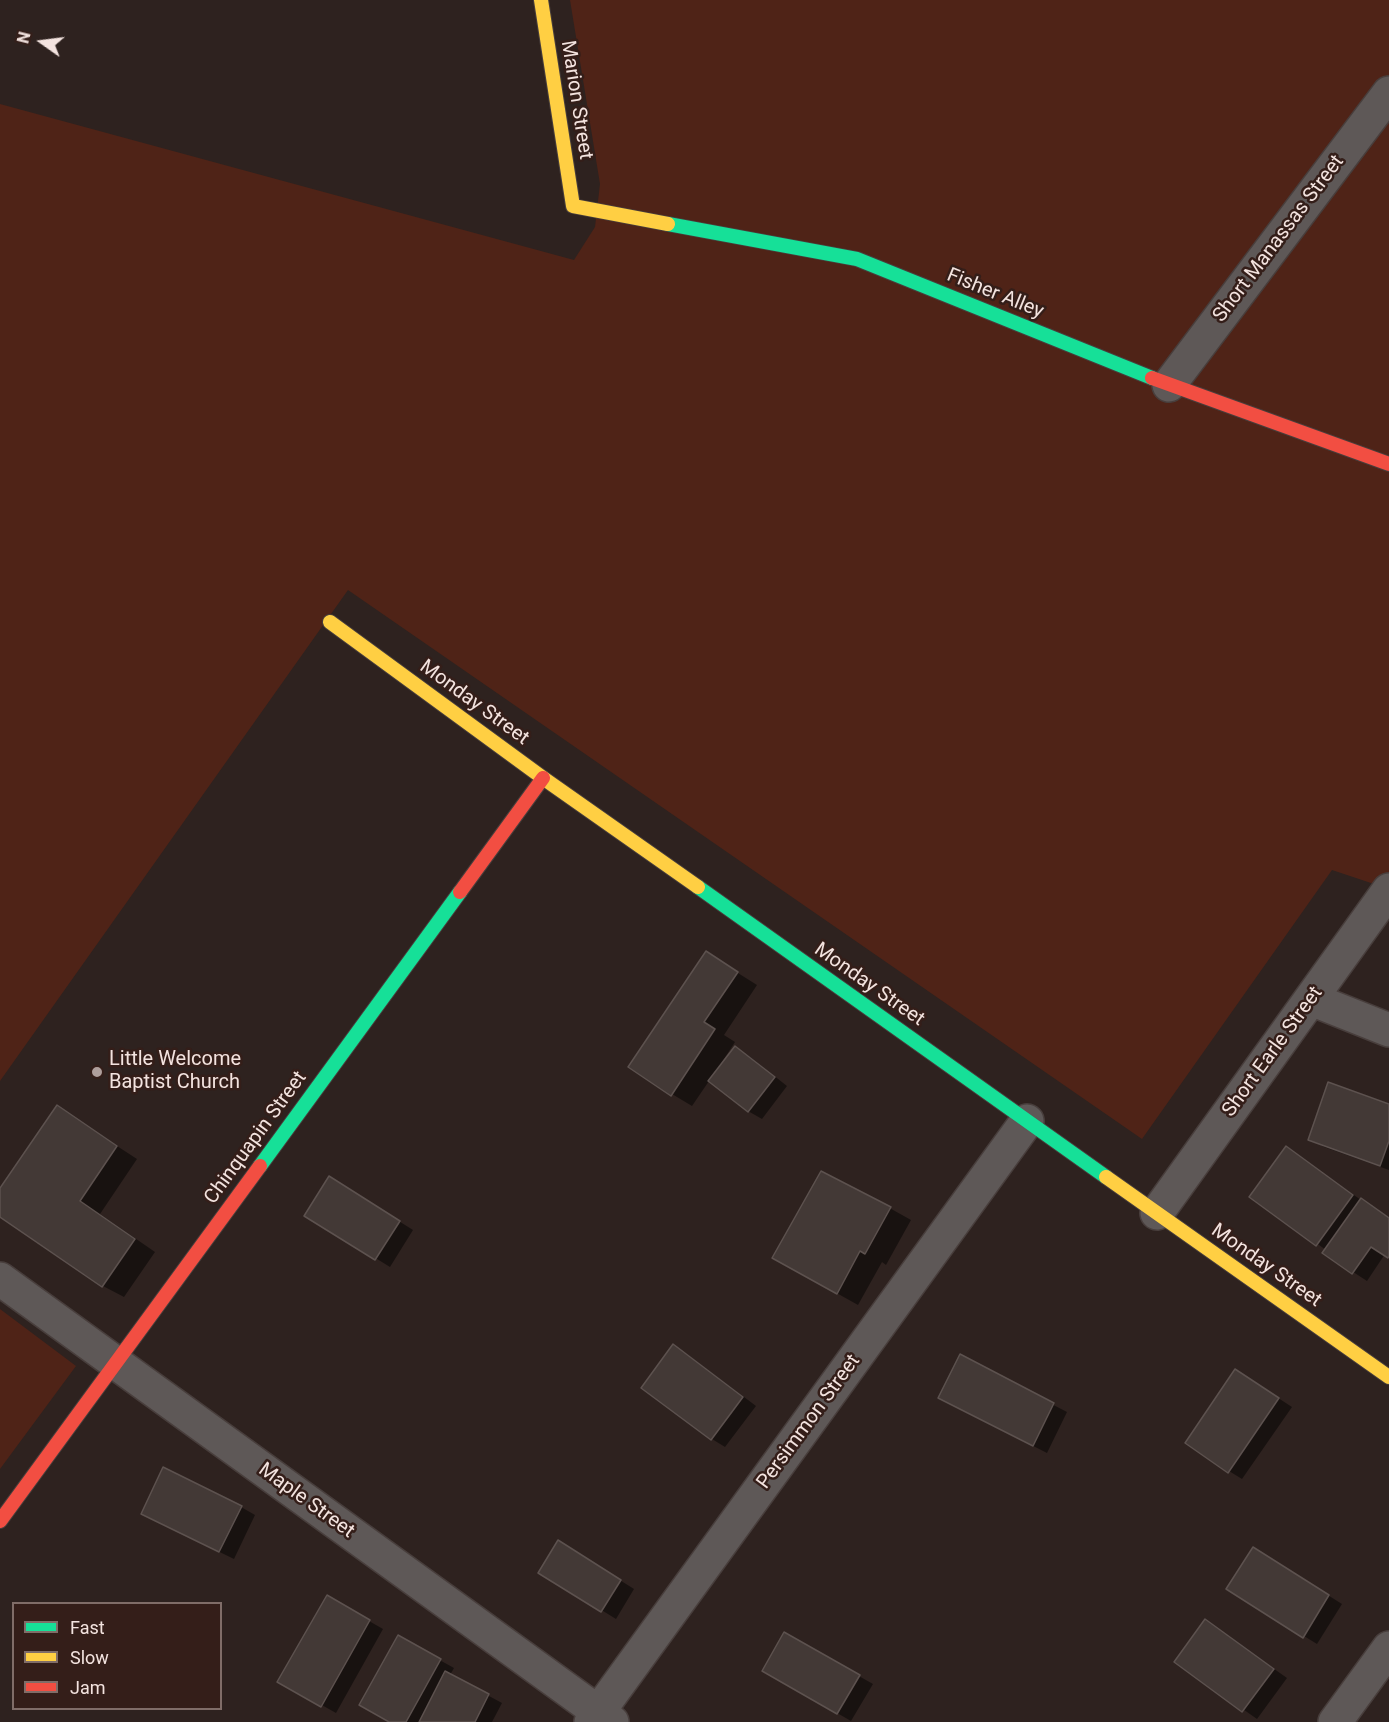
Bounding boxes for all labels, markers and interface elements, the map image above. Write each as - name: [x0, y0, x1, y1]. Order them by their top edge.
- north arrow: [12, 12, 72, 72]
- text: N: [13, 30, 35, 45]
- street label: Marion Street: [555, 39, 597, 161]
- street label: Short Manassas Street: [1208, 151, 1350, 327]
- street label: Fisher Alley: [943, 264, 1047, 324]
- street label: Monday Street: [415, 655, 533, 751]
- street label: Monday Street: [809, 938, 929, 1032]
- street label: Short Earle Street: [1218, 982, 1328, 1122]
- place label: Little Welcome Baptist Church: [109, 1048, 241, 1095]
- marker: Little Welcome Baptist Church: [90, 1065, 104, 1079]
- street label: Chinquapin Street: [200, 1067, 312, 1209]
- street label: Monday Street: [1206, 1219, 1326, 1313]
- street label: Persimmon Street: [752, 1350, 866, 1494]
- street label: Maple Street: [253, 1458, 359, 1544]
- legend: [12, 1602, 222, 1710]
- text: Fast: [70, 1617, 105, 1638]
- text: Slow: [70, 1647, 109, 1668]
- text: Jam: [70, 1677, 106, 1698]

